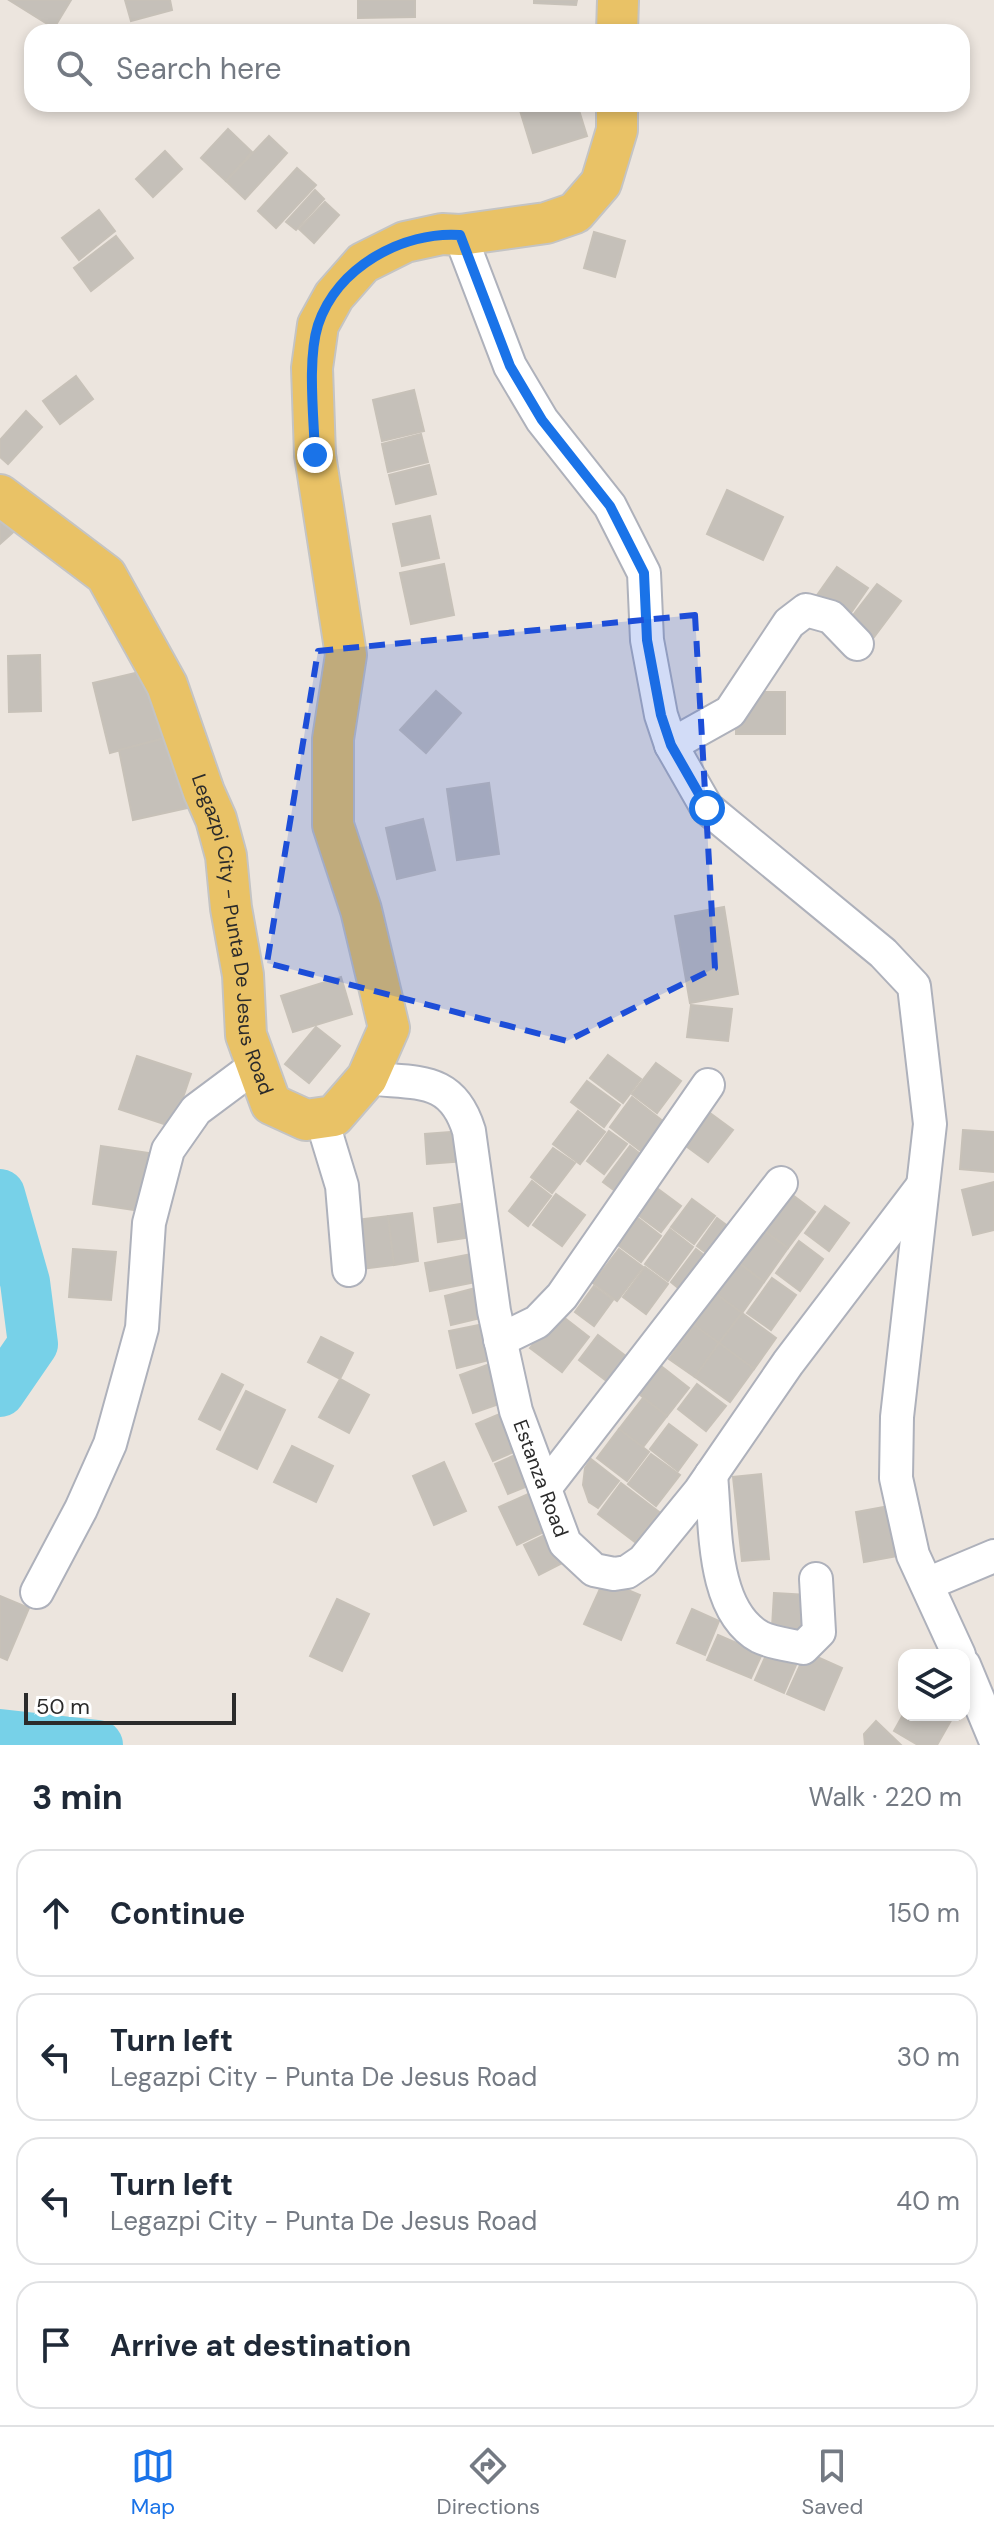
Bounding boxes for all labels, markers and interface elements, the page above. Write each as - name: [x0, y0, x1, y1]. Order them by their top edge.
- search box: [24, 24, 970, 112]
- icon: search: [52, 46, 96, 90]
- text: Search here: [116, 49, 282, 88]
- route end: [297, 437, 333, 473]
- street label: Legazpi City - Punta De Jesus Road: [186, 770, 279, 1098]
- route start: [689, 790, 725, 826]
- street label: Estanza Road: [507, 1416, 575, 1541]
- map controls: [898, 1649, 970, 1721]
- button: layers: [898, 1649, 970, 1721]
- scale bar: [24, 1689, 236, 1725]
- text: 50 m: [36, 1692, 90, 1721]
- text: 3 min: [32, 1775, 123, 1820]
- text: Walk · 220 m: [809, 1780, 962, 1814]
- icon: ahead: [34, 1891, 78, 1935]
- text: Continue: [110, 1894, 245, 1933]
- text: 150 m: [888, 1896, 960, 1930]
- text: Turn left: [110, 2021, 233, 2060]
- icon: left: [34, 2035, 78, 2079]
- text: 30 m: [897, 2040, 960, 2074]
- text: Legazpi City - Punta De Jesus Road: [110, 2060, 537, 2094]
- text: Turn left: [110, 2165, 233, 2204]
- icon: left: [34, 2179, 78, 2223]
- text: 40 m: [896, 2184, 960, 2218]
- text: Legazpi City - Punta De Jesus Road: [110, 2204, 537, 2238]
- icon: arrive: [34, 2323, 78, 2367]
- text: Arrive at destination: [110, 2326, 411, 2365]
- tab: Map: [131, 2444, 175, 2521]
- tab: Directions: [437, 2444, 540, 2521]
- tab: Saved: [802, 2444, 863, 2521]

